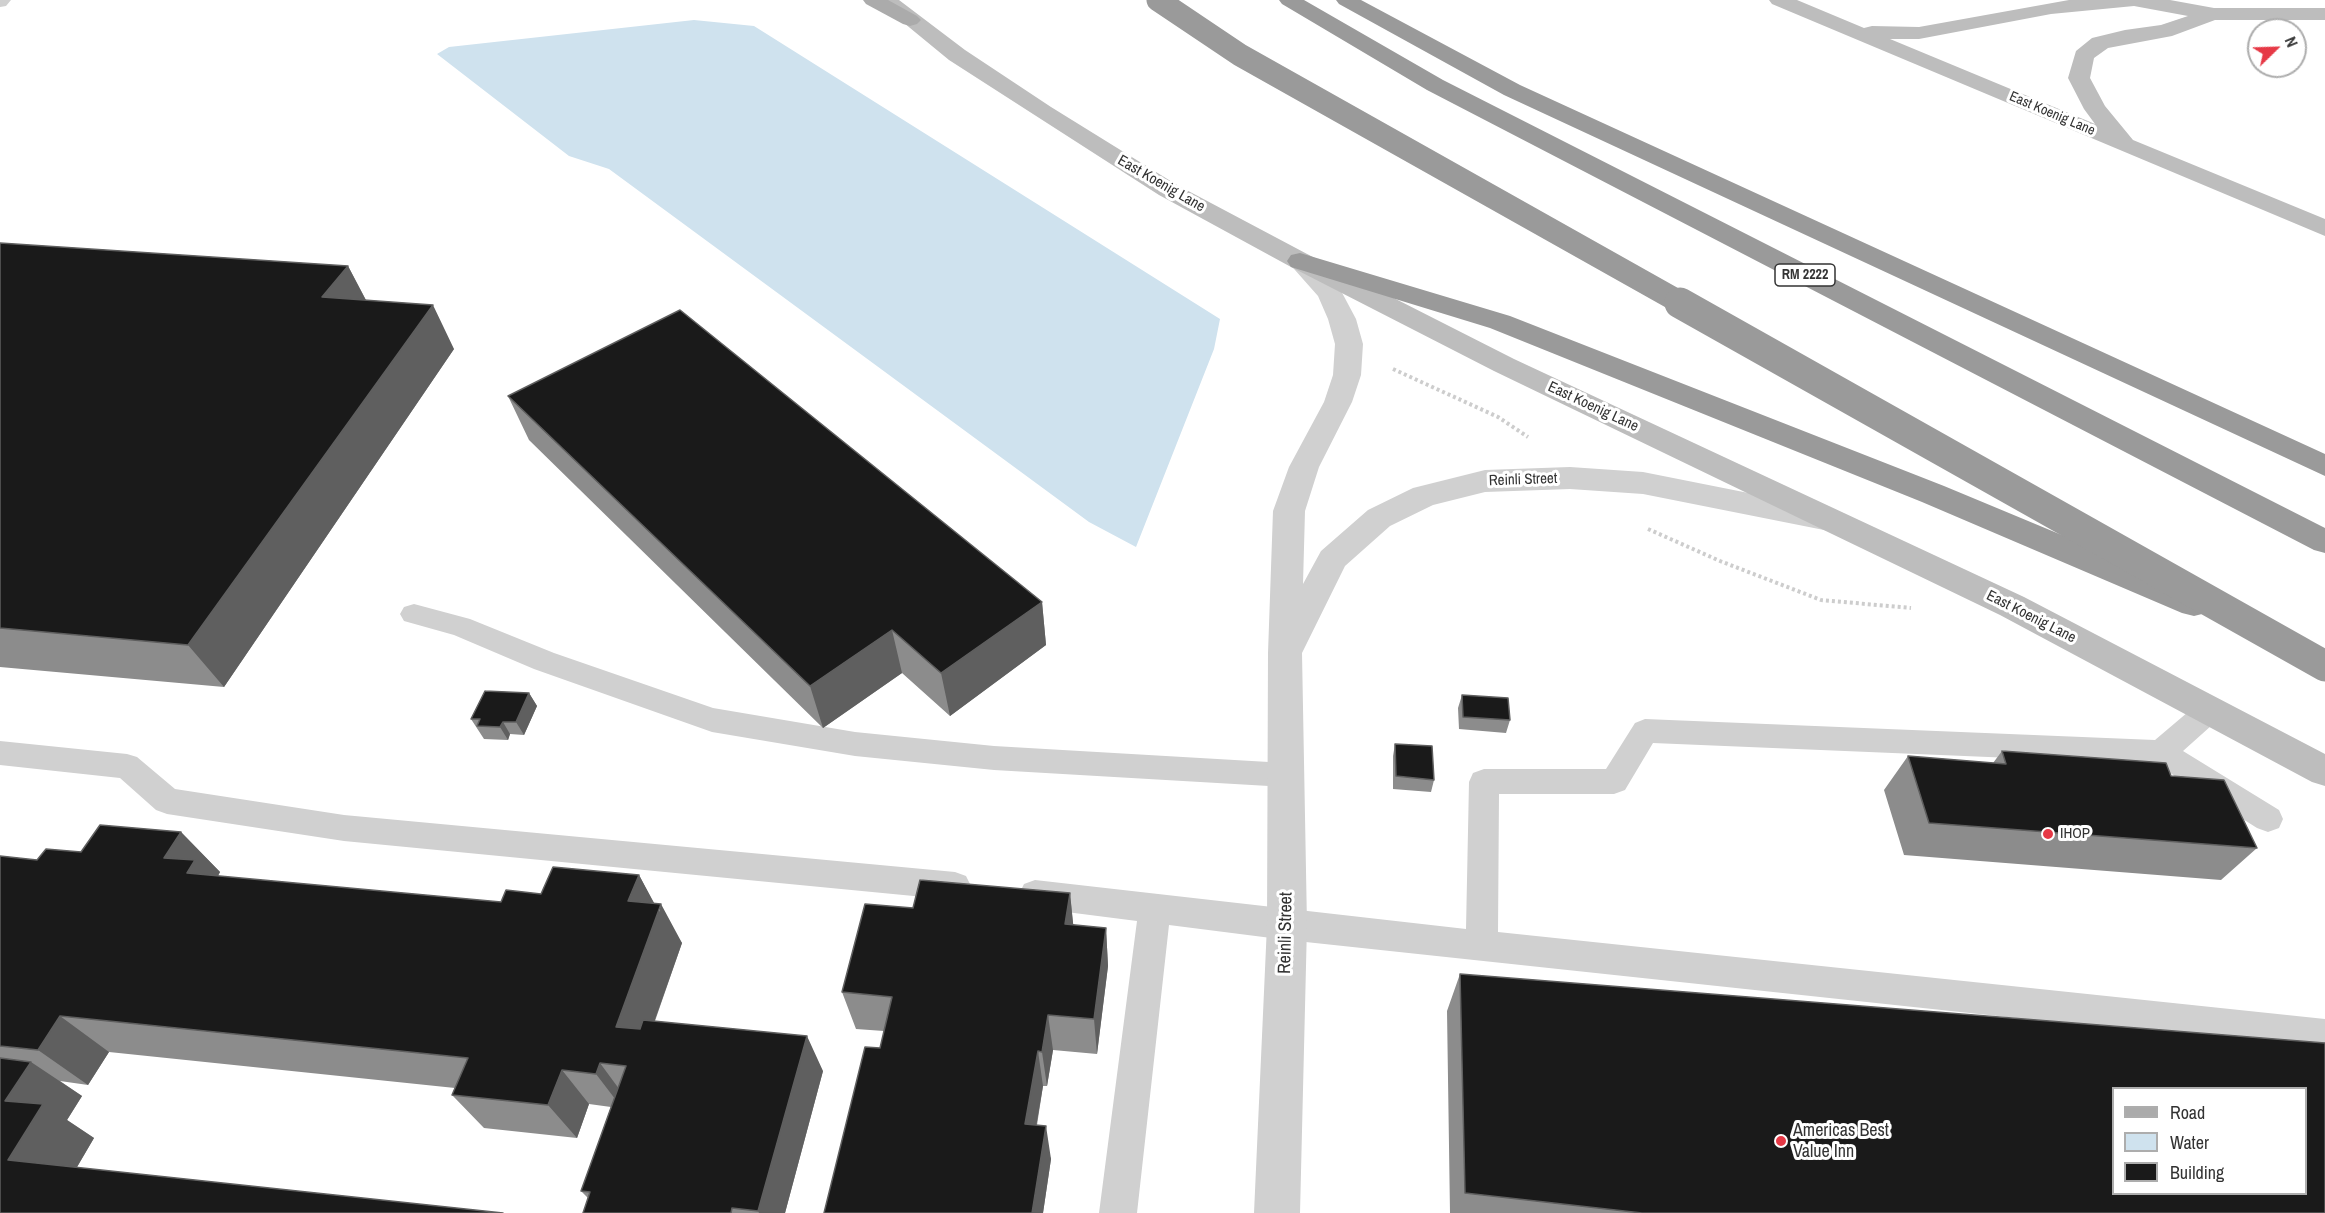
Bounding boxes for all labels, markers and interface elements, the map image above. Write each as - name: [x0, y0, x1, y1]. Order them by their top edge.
- north arrow: [2247, 18, 2307, 78]
- text: N: [2280, 33, 2304, 50]
- street label: East Koenig Lane: [2007, 88, 2097, 140]
- street label: East Koenig Lane: [1114, 152, 1208, 216]
- road number: RM 2222: [1775, 264, 1835, 286]
- street label: East Koenig Lane: [1545, 378, 1641, 436]
- street label: Reinli Street: [1489, 470, 1557, 490]
- street label: East Koenig Lane: [1983, 587, 2079, 647]
- place label: IHOP: [2060, 825, 2090, 843]
- marker: IHOP: [2041, 827, 2055, 841]
- street label: Reinli Street: [1274, 892, 1298, 974]
- legend: [2112, 1087, 2307, 1195]
- text: Road: [2170, 1100, 2205, 1125]
- place label: Americas Best Value Inn: [1793, 1120, 1889, 1162]
- text: Water: [2170, 1130, 2209, 1155]
- marker: Americas Best Value Inn: [1774, 1134, 1788, 1148]
- text: Building: [2170, 1160, 2224, 1185]

